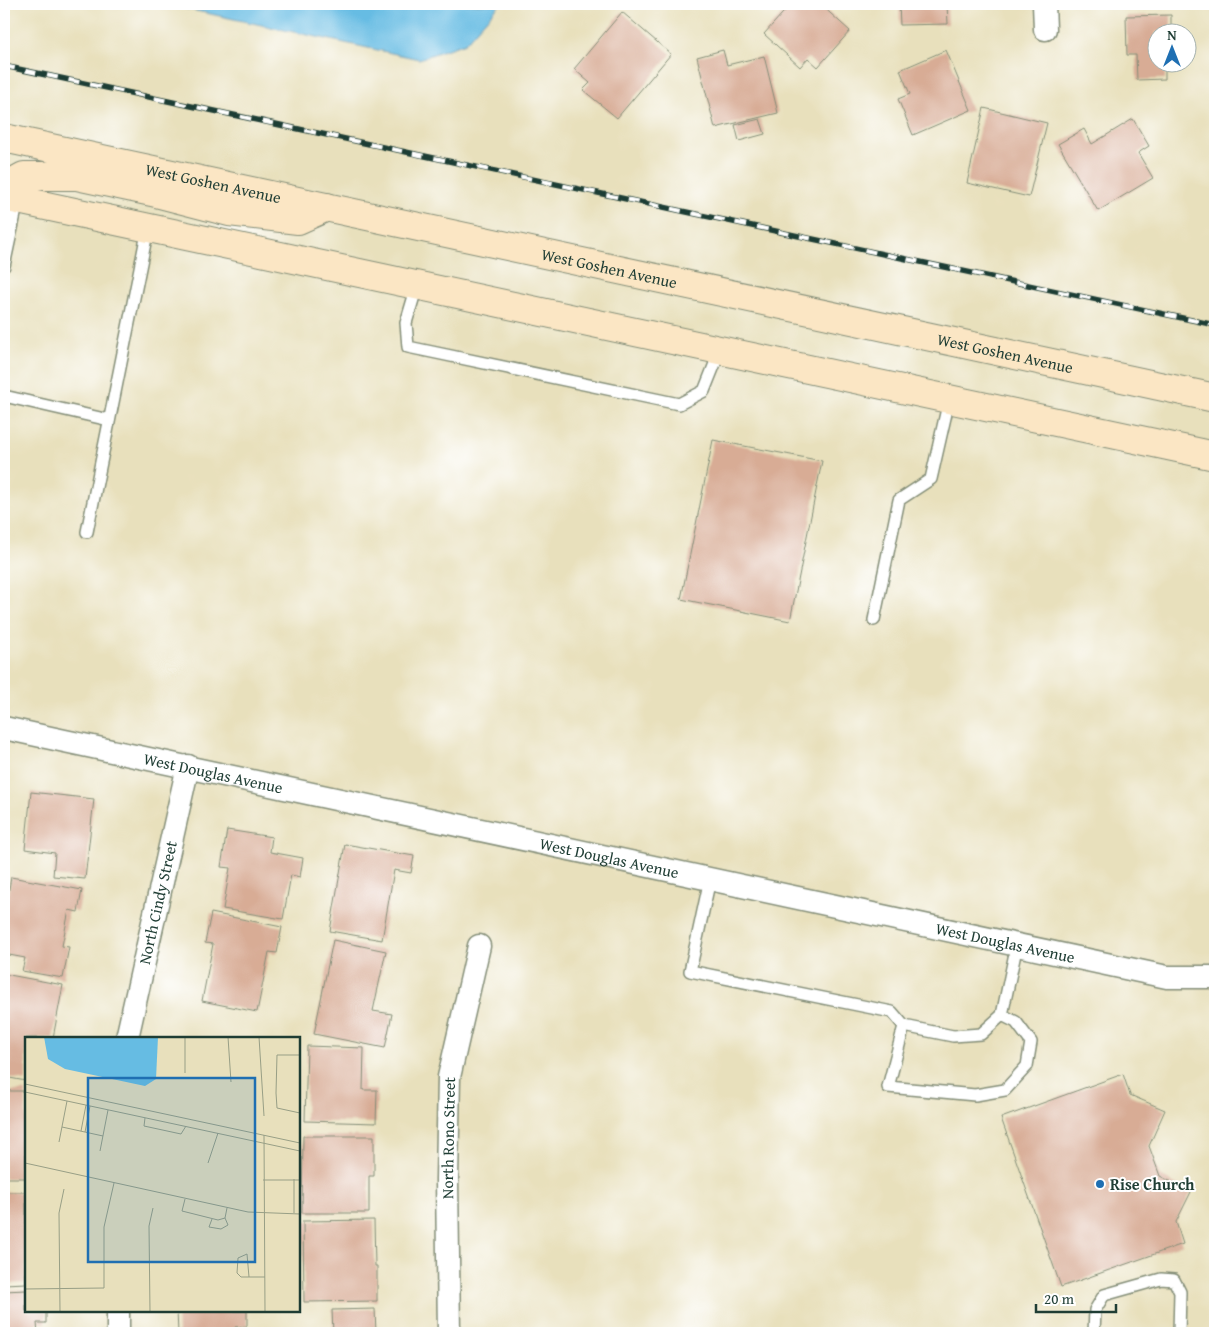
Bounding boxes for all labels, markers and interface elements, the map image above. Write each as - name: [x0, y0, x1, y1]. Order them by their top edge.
- north arrow: [1146, 22, 1196, 72]
- text: N: [1167, 25, 1177, 45]
- street label: West Goshen Avenue: [143, 157, 283, 209]
- street label: West Goshen Avenue: [539, 242, 679, 294]
- street label: West Goshen Avenue: [935, 327, 1075, 379]
- street label: West Douglas Avenue: [141, 746, 285, 799]
- street label: West Douglas Avenue: [537, 831, 681, 884]
- street label: North Cindy Street: [132, 838, 183, 967]
- street label: West Douglas Avenue: [934, 916, 1077, 969]
- inset map: [25, 1037, 300, 1312]
- street label: North Rono Street: [435, 1076, 461, 1199]
- place label: Rise Church: [1110, 1172, 1195, 1196]
- marker: Rise Church: [1094, 1178, 1106, 1190]
- scale bar: [1036, 1282, 1116, 1314]
- text: 20 m: [1044, 1288, 1075, 1309]

